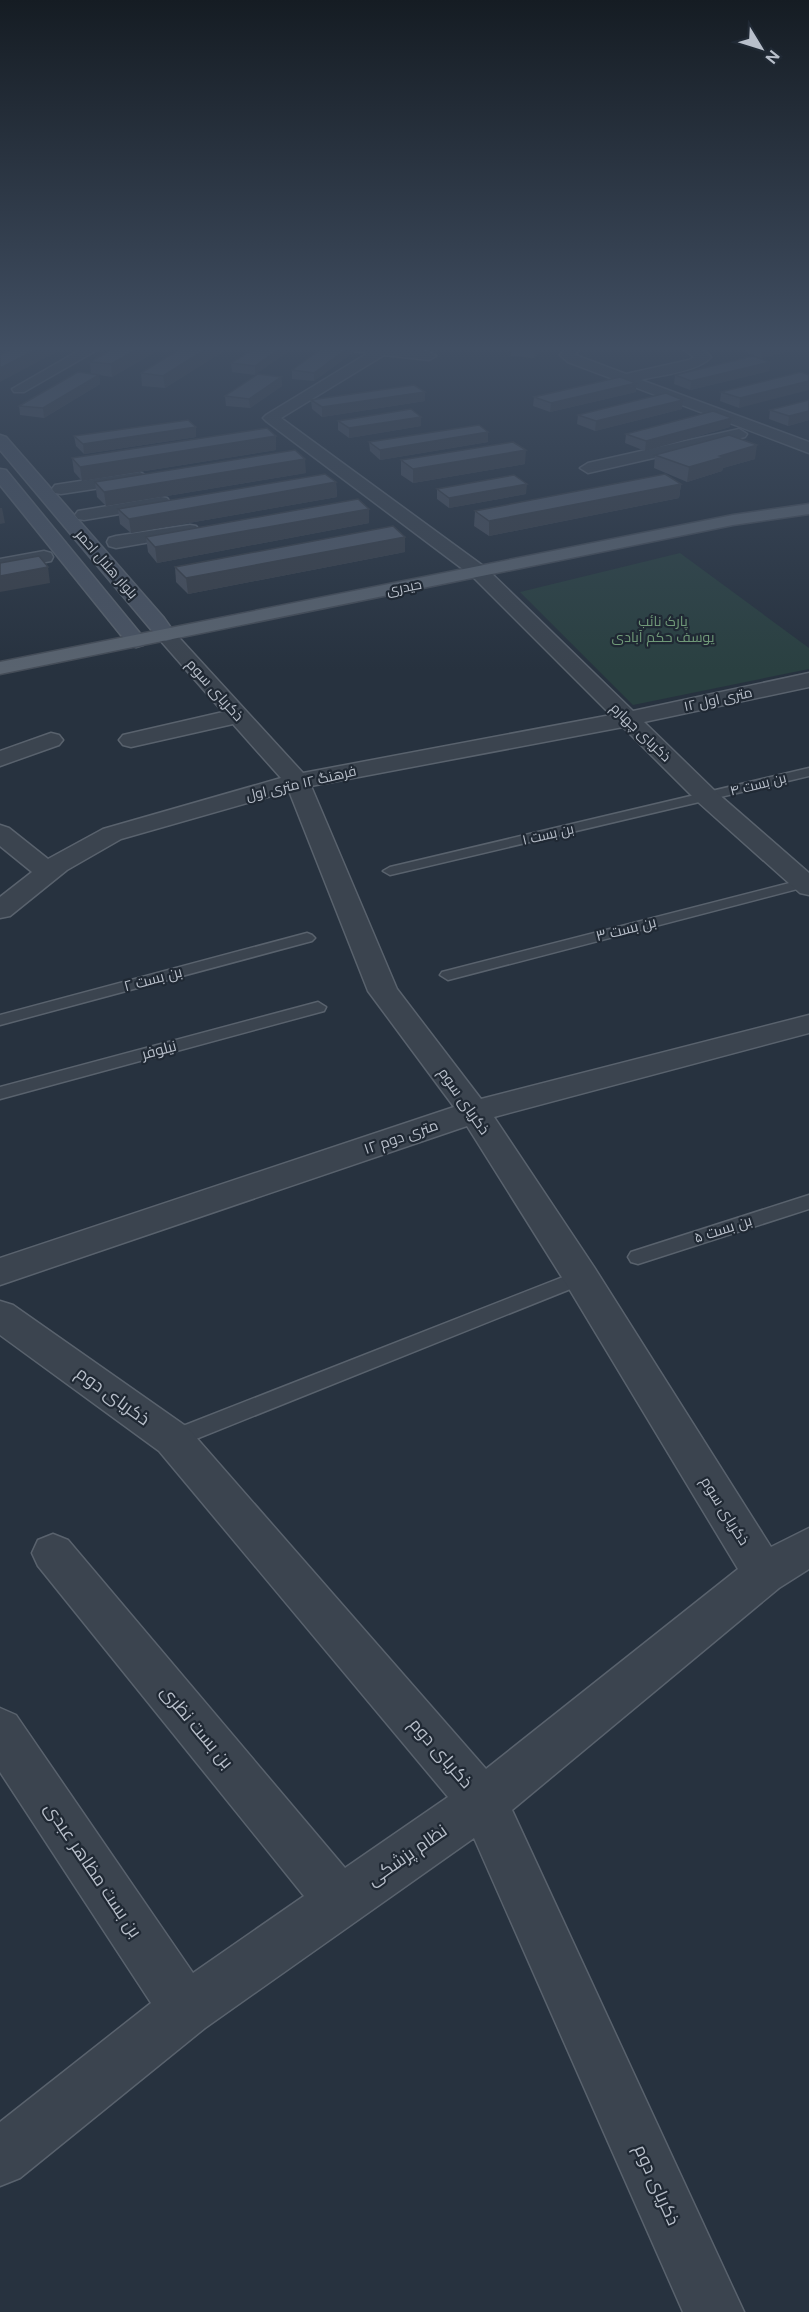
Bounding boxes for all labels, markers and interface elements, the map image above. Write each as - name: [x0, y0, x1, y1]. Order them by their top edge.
- north arrow: [731, 18, 791, 78]
- text: N: [761, 46, 784, 68]
- street label: بلوار هلال احمر: [71, 525, 142, 602]
- street label: حیدری: [385, 575, 423, 599]
- park label: پارک نائب یوسف حکم آبادی: [612, 612, 715, 647]
- street label: ذکریای سوم: [182, 655, 248, 725]
- street label: ۱۲ متری اول: [682, 683, 754, 715]
- street label: ذکریای چهارم: [606, 699, 675, 766]
- street label: فرهنگ ۱۲ متری اول: [244, 762, 358, 804]
- street label: بن بست ۴: [728, 768, 788, 800]
- street label: بن بست ۱: [520, 819, 576, 849]
- street label: بن بست ۳: [594, 912, 658, 946]
- street label: بن بست ۲: [122, 962, 184, 996]
- street label: نیلوفر: [138, 1036, 179, 1064]
- street label: ذکریای سوم: [434, 1064, 494, 1138]
- street label: ۱۲ متری دوم: [361, 1115, 441, 1159]
- street label: بن بست ۵: [691, 1210, 755, 1248]
- street label: ذکریای دوم: [71, 1361, 155, 1431]
- street label: ذکریای سوم: [696, 1473, 754, 1549]
- street label: بن بست نظری: [155, 1680, 239, 1774]
- street label: ذکریای دوم: [404, 1713, 478, 1793]
- street label: بن بست مظاهر عبدی: [39, 1798, 147, 1942]
- street label: نظام پزشکی: [362, 1819, 452, 1891]
- street label: ذکریای دوم: [629, 2141, 685, 2229]

